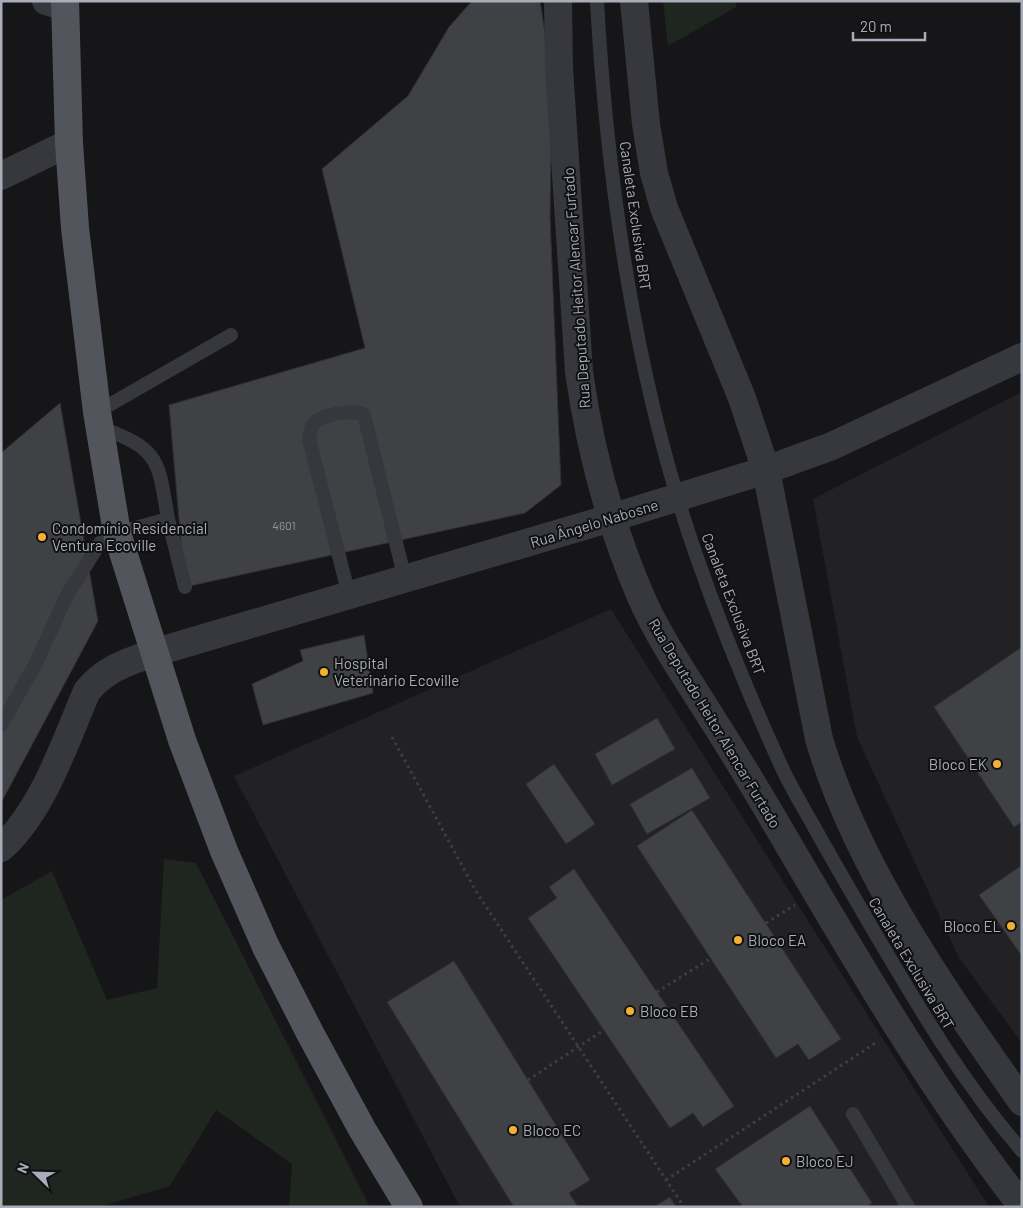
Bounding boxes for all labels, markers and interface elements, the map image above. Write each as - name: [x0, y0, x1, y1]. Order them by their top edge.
- scale bar: [853, 10, 926, 42]
- text: 20 m: [860, 17, 892, 35]
- street label: Canaleta Exclusiva BRT: [617, 140, 655, 292]
- street label: Rua Deputado Heitor Alencar Furtado: [559, 167, 593, 409]
- street label: Rua Ângelo Nabosne: [528, 495, 660, 551]
- house number: 4601: [272, 518, 296, 532]
- place label: Condomínio Residencial Ventura Ecoville: [52, 519, 207, 554]
- street label: Canaleta Exclusiva BRT: [699, 530, 769, 678]
- marker: Condomínio Residencial Ventura Ecoville: [36, 531, 48, 543]
- street label: Rua Deputado Heitor Alencar Furtado: [645, 615, 785, 831]
- place label: Hospital Veterinário Ecoville: [334, 654, 459, 689]
- marker: Hospital Veterinário Ecoville: [318, 666, 330, 678]
- place label: Bloco EK: [929, 755, 987, 773]
- marker: Bloco EK: [991, 758, 1003, 770]
- street label: Canaleta Exclusiva BRT: [865, 894, 959, 1032]
- place label: Bloco EL: [943, 917, 1001, 935]
- marker: Bloco EL: [1005, 920, 1017, 932]
- place label: Bloco EA: [748, 931, 806, 949]
- marker: Bloco EA: [732, 934, 744, 946]
- place label: Bloco EB: [640, 1002, 698, 1020]
- marker: Bloco EB: [624, 1005, 636, 1017]
- place label: Bloco EC: [523, 1121, 581, 1139]
- marker: Bloco EC: [507, 1124, 519, 1136]
- north arrow: [10, 1148, 60, 1198]
- place label: Bloco EJ: [796, 1152, 854, 1170]
- marker: Bloco EJ: [780, 1155, 792, 1167]
- text: N: [13, 1160, 32, 1175]

